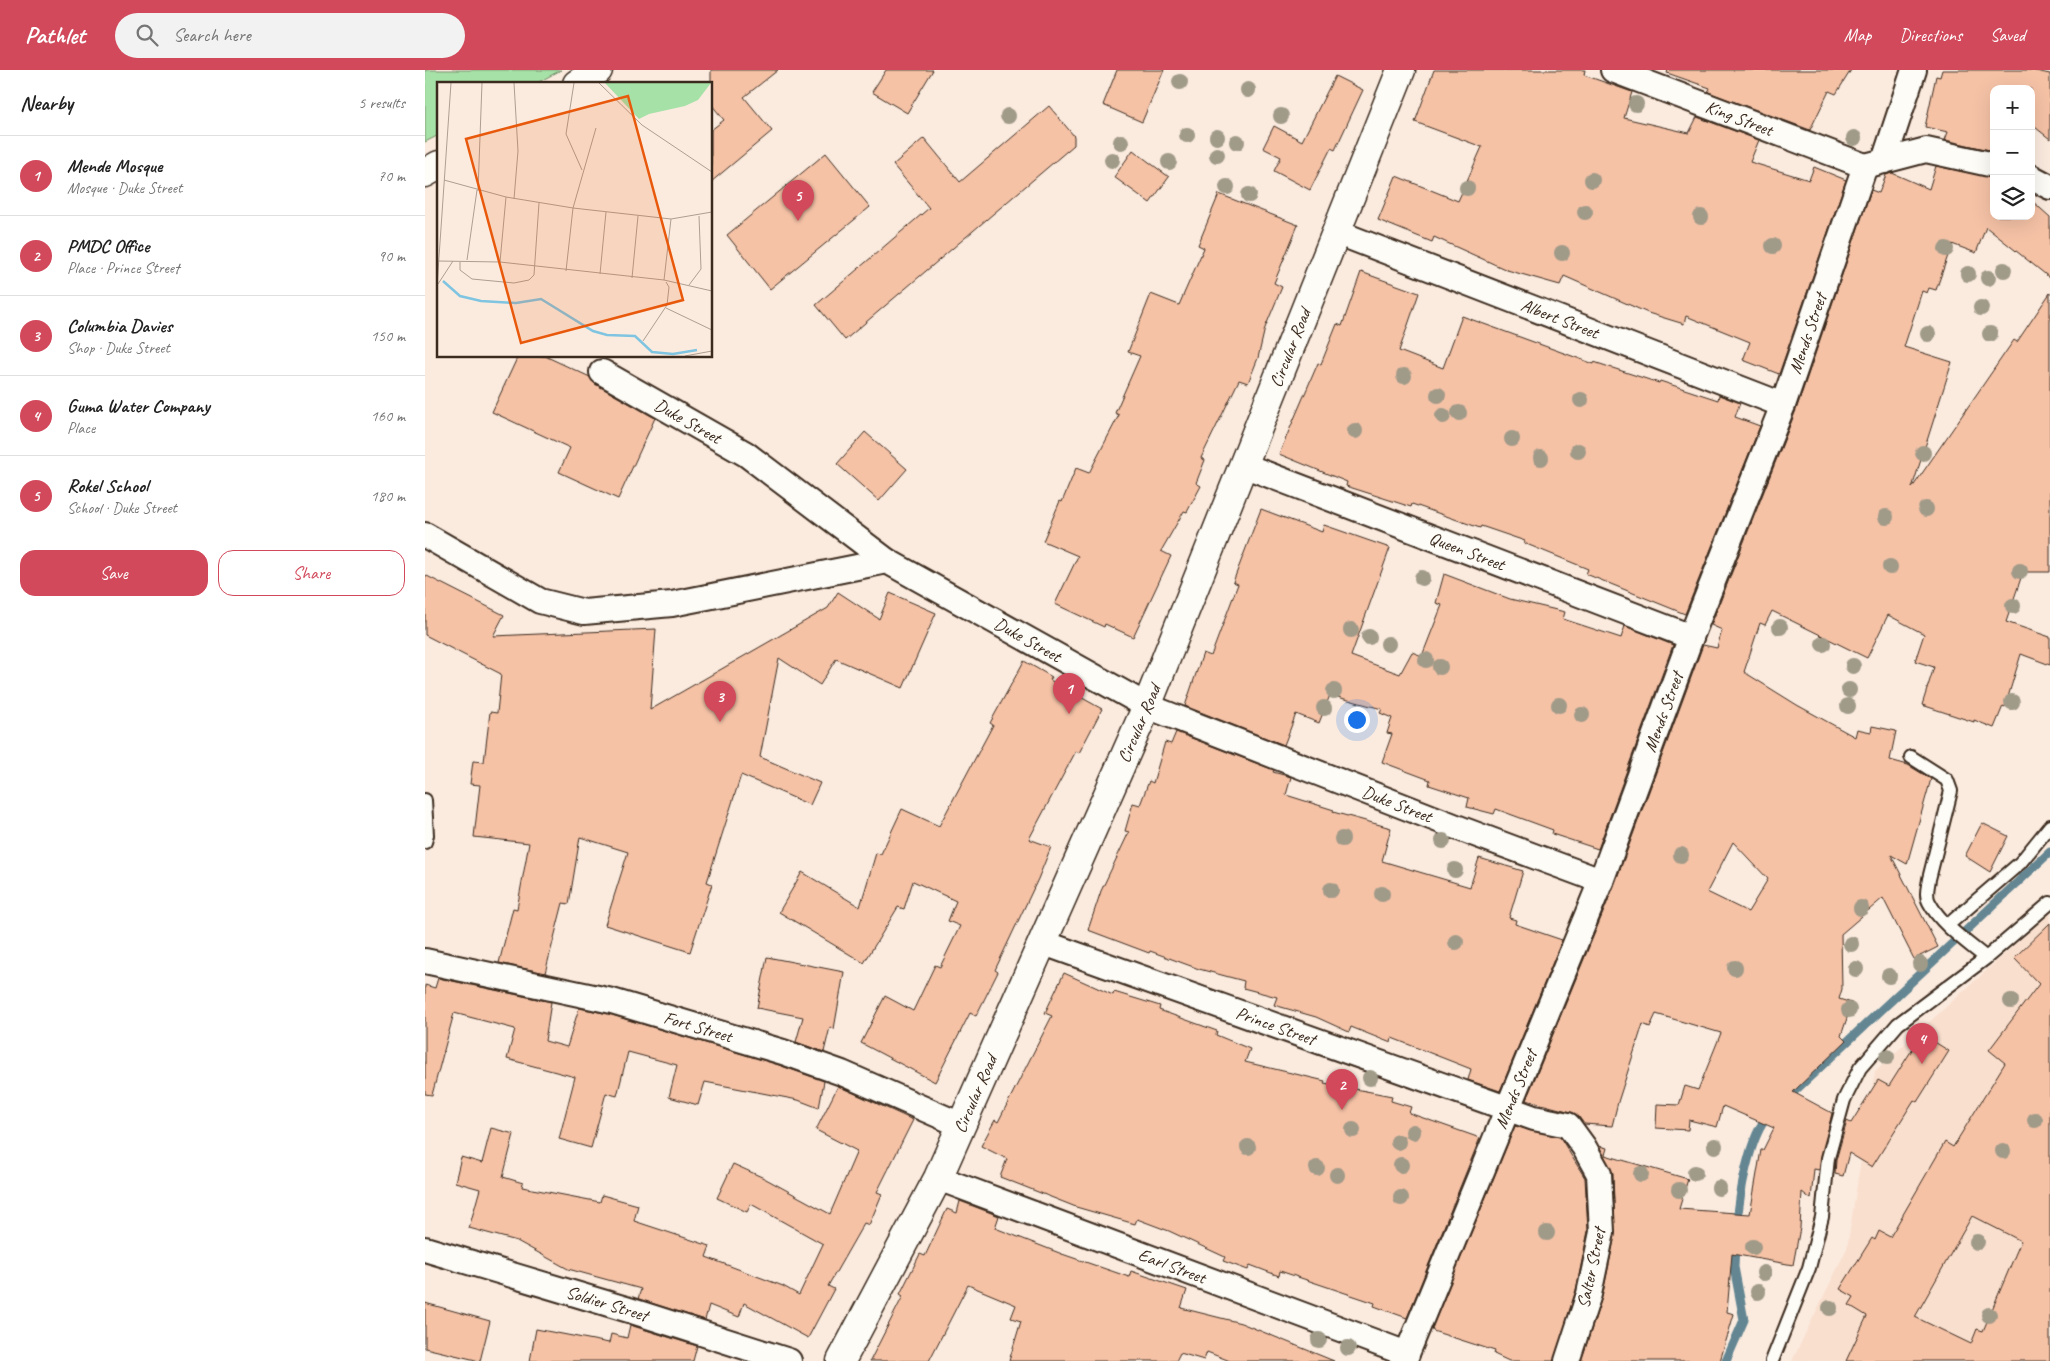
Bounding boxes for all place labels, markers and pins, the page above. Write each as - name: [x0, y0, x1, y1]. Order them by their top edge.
- pin: 5: [782, 180, 814, 221]
- pin: 1: [1053, 673, 1085, 714]
- pin: 3: [704, 681, 736, 722]
- pin: 4: [1906, 1023, 1938, 1064]
- pin: 2: [1326, 1069, 1358, 1110]

